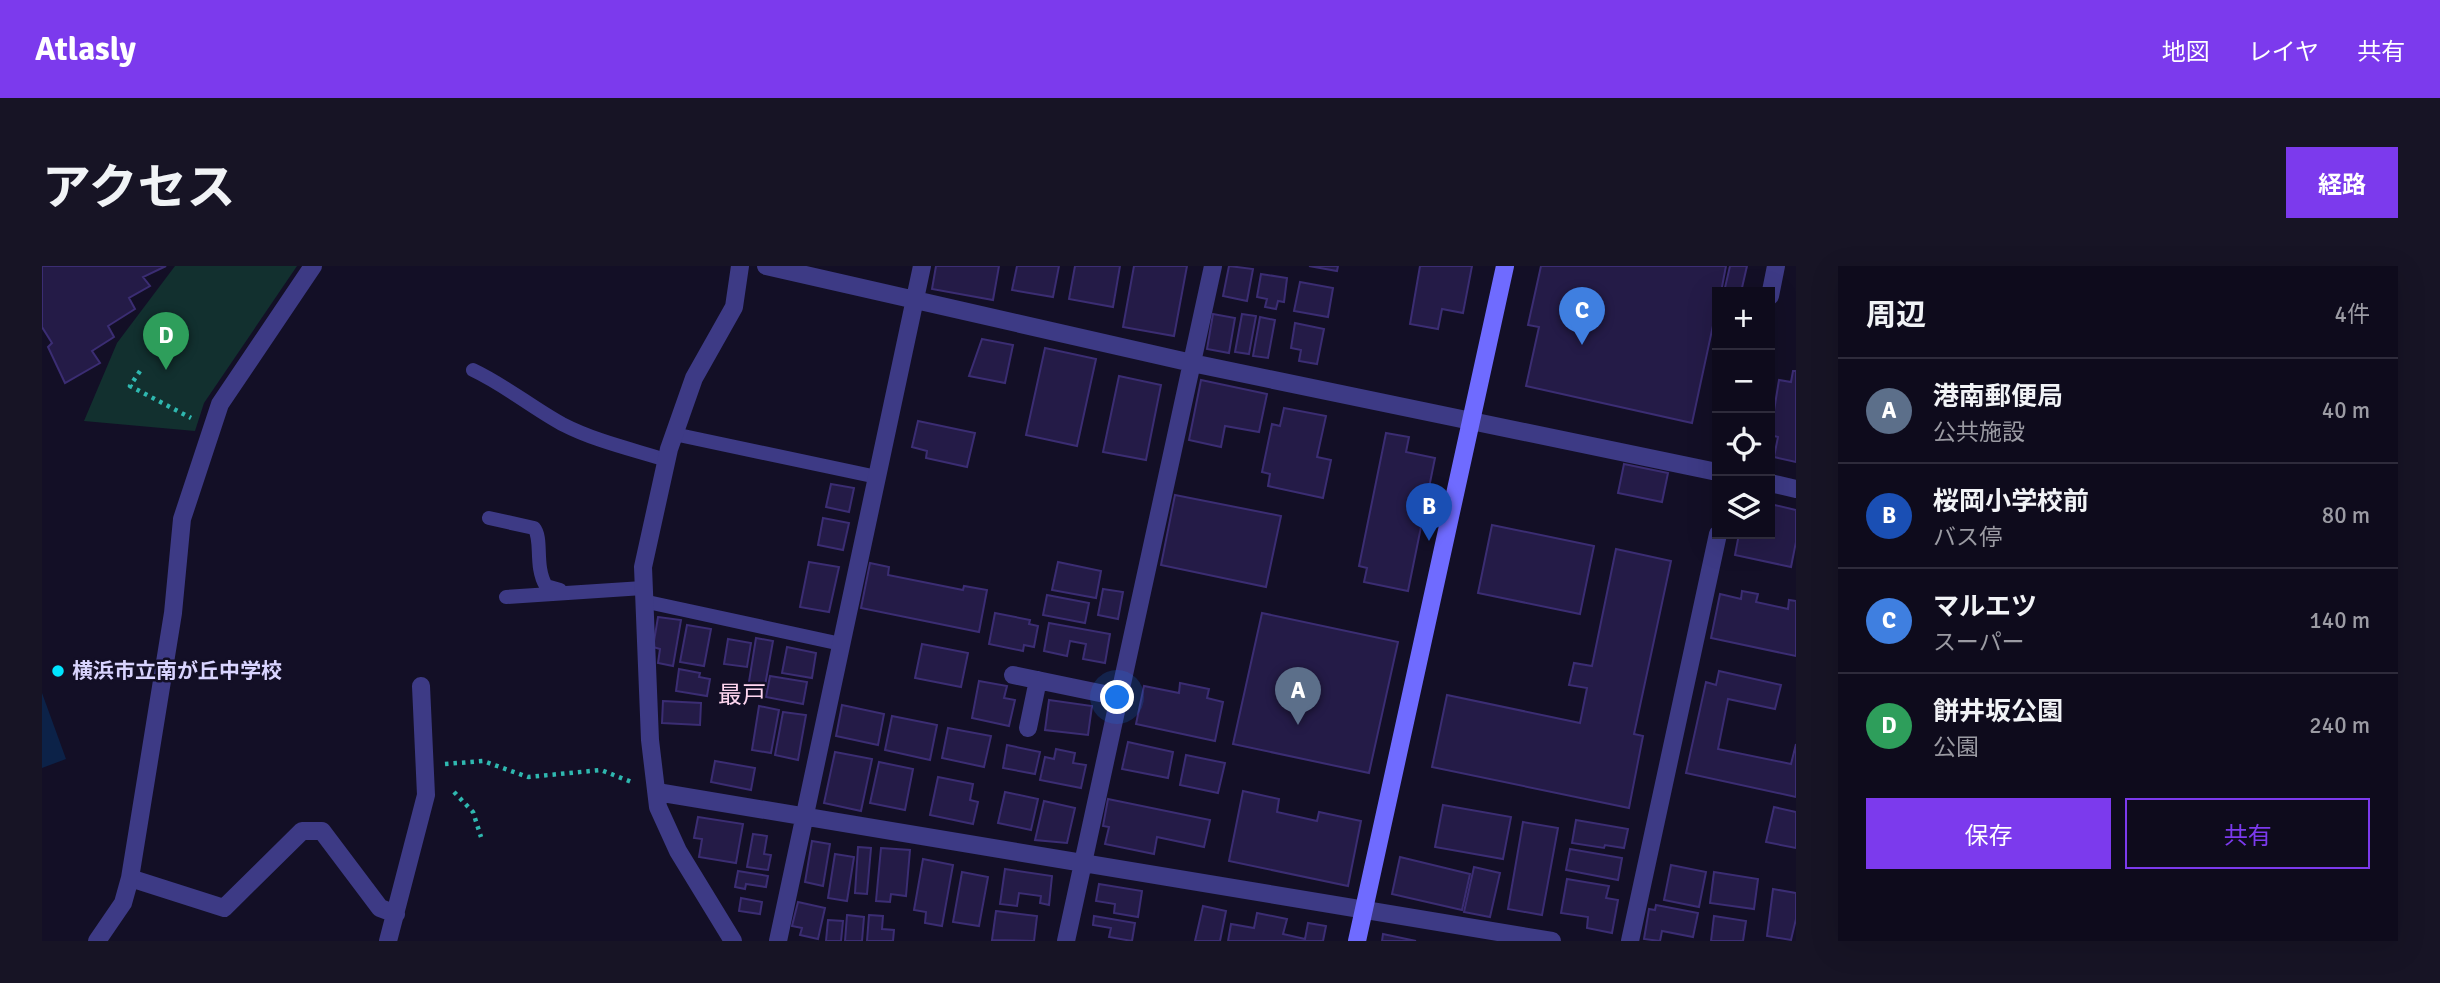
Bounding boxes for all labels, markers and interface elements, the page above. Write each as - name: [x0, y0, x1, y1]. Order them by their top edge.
- text: Atlasly: [35, 29, 136, 70]
- text: 地図: [2162, 37, 2210, 67]
- text: レイヤ: [2248, 37, 2319, 67]
- text: 共有: [2357, 37, 2405, 67]
- button: 経路: [2286, 147, 2398, 218]
- text: アクセス: [42, 158, 236, 218]
- pin: C: [1559, 287, 1605, 345]
- map controls: [1712, 287, 1775, 539]
- button: +: [1712, 287, 1775, 350]
- text: 周辺: [1866, 297, 1926, 334]
- text: 4件: [2335, 300, 2370, 329]
- pin: D: [143, 312, 189, 370]
- button: −: [1712, 350, 1775, 413]
- text: 港南郵便局: [1933, 381, 2063, 413]
- text: A: [1882, 396, 1896, 425]
- text: 40 m: [2322, 396, 2370, 425]
- button: locate: [1712, 413, 1775, 476]
- text: 公共施設: [1933, 418, 2025, 447]
- button: layers: [1712, 476, 1775, 539]
- pin: B: [1406, 483, 1452, 541]
- text: 桜岡小学校前: [1933, 486, 2089, 518]
- text: B: [1882, 501, 1896, 530]
- text: 80 m: [2322, 501, 2370, 530]
- text: バス停: [1933, 523, 2002, 552]
- text: マルエツ: [1933, 591, 2037, 623]
- text: C: [1882, 606, 1896, 635]
- text: 140 m: [2309, 606, 2370, 635]
- text: スーパー: [1933, 628, 2025, 657]
- place label: 横浜市立南が丘中学校: [72, 658, 282, 684]
- marker: 横浜市立南が丘中学校: [50, 663, 66, 679]
- pin: A: [1275, 667, 1321, 725]
- district label: 最戸: [718, 680, 766, 710]
- your location: [1100, 680, 1134, 714]
- text: 餅井坂公園: [1933, 696, 2063, 728]
- text: D: [1881, 711, 1897, 740]
- text: 240 m: [2309, 711, 2370, 740]
- text: 公園: [1933, 733, 1979, 762]
- button: 保存: [1866, 798, 2111, 869]
- button: 共有: [2125, 798, 2370, 869]

